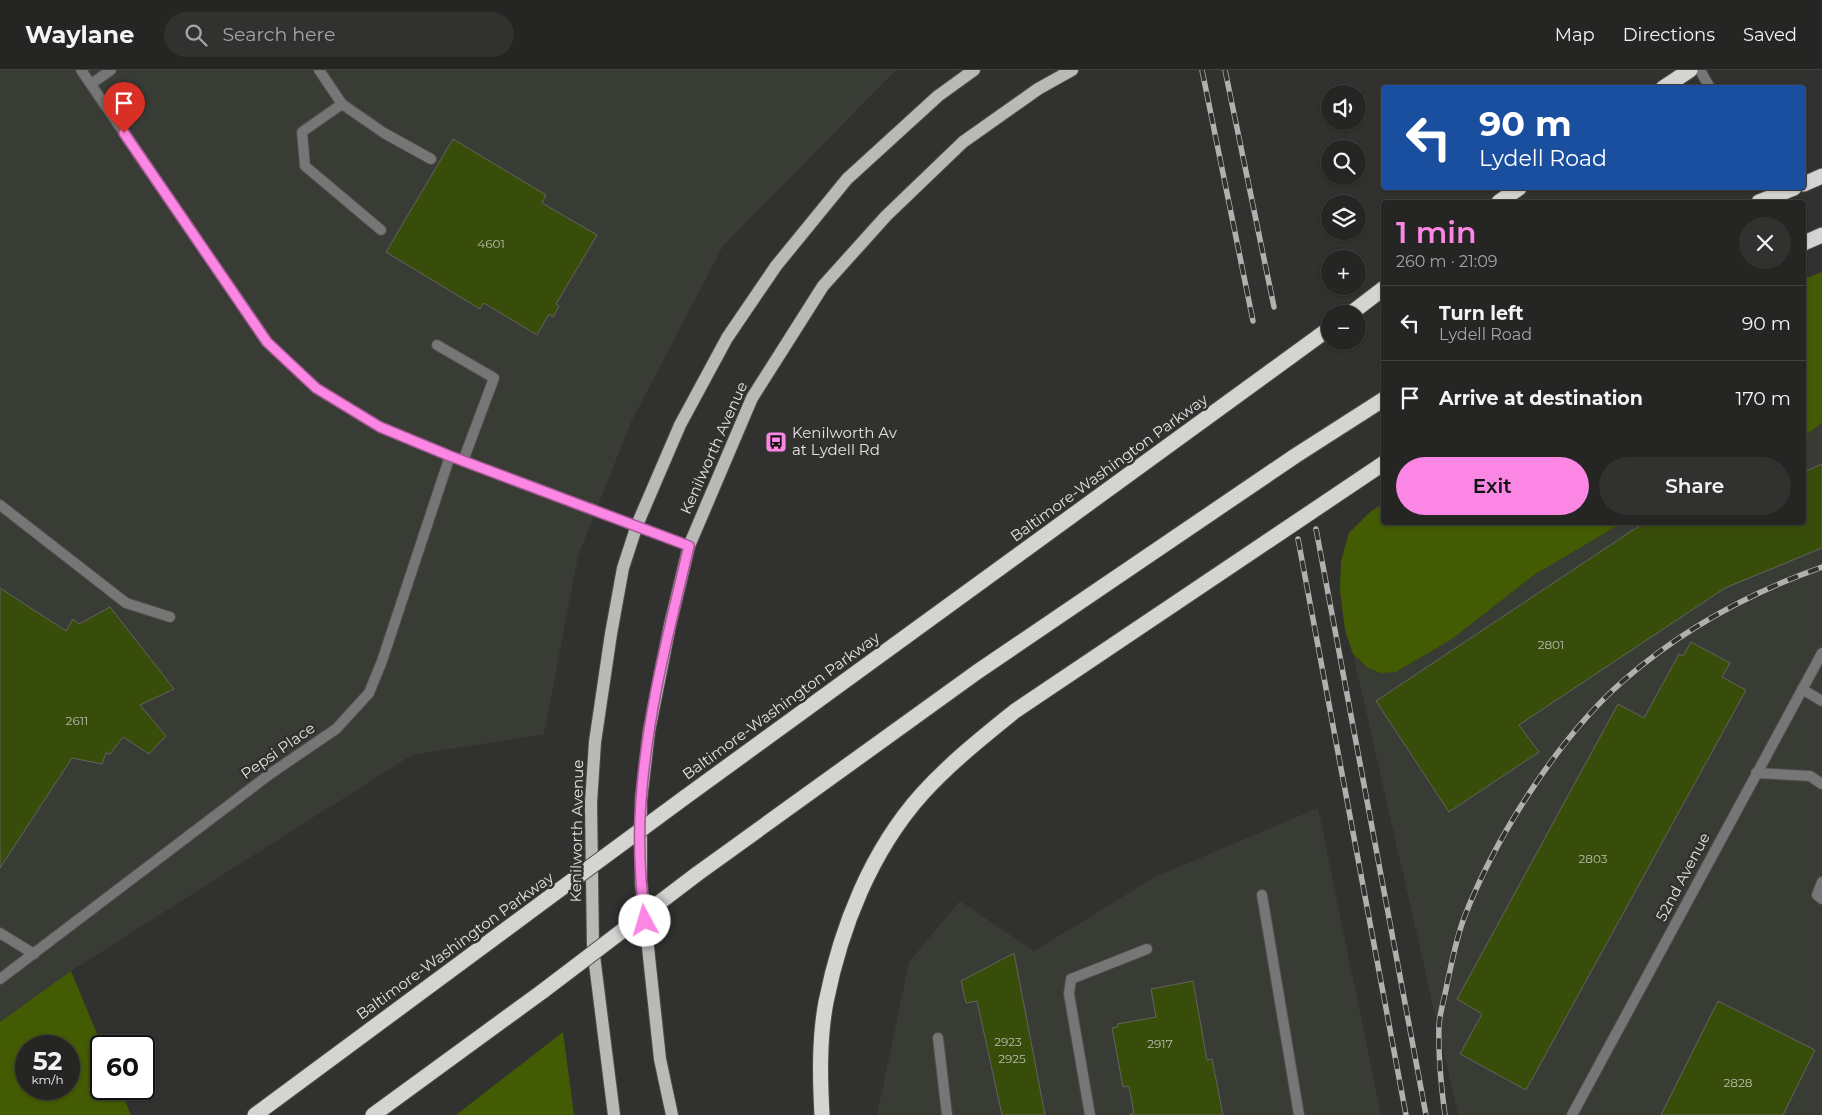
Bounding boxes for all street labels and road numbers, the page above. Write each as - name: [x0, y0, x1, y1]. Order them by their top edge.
- street label: Kenilworth Avenue: [676, 379, 751, 517]
- street label: Baltimore-Washington Parkway: [1006, 389, 1212, 546]
- street label: Baltimore-Washington Parkway: [678, 627, 884, 784]
- street label: Pepsi Place: [237, 718, 318, 783]
- street label: Kenilworth Avenue: [566, 759, 587, 903]
- street label: 52nd Avenue: [1651, 829, 1714, 924]
- street label: Baltimore-Washington Parkway: [352, 867, 558, 1024]

